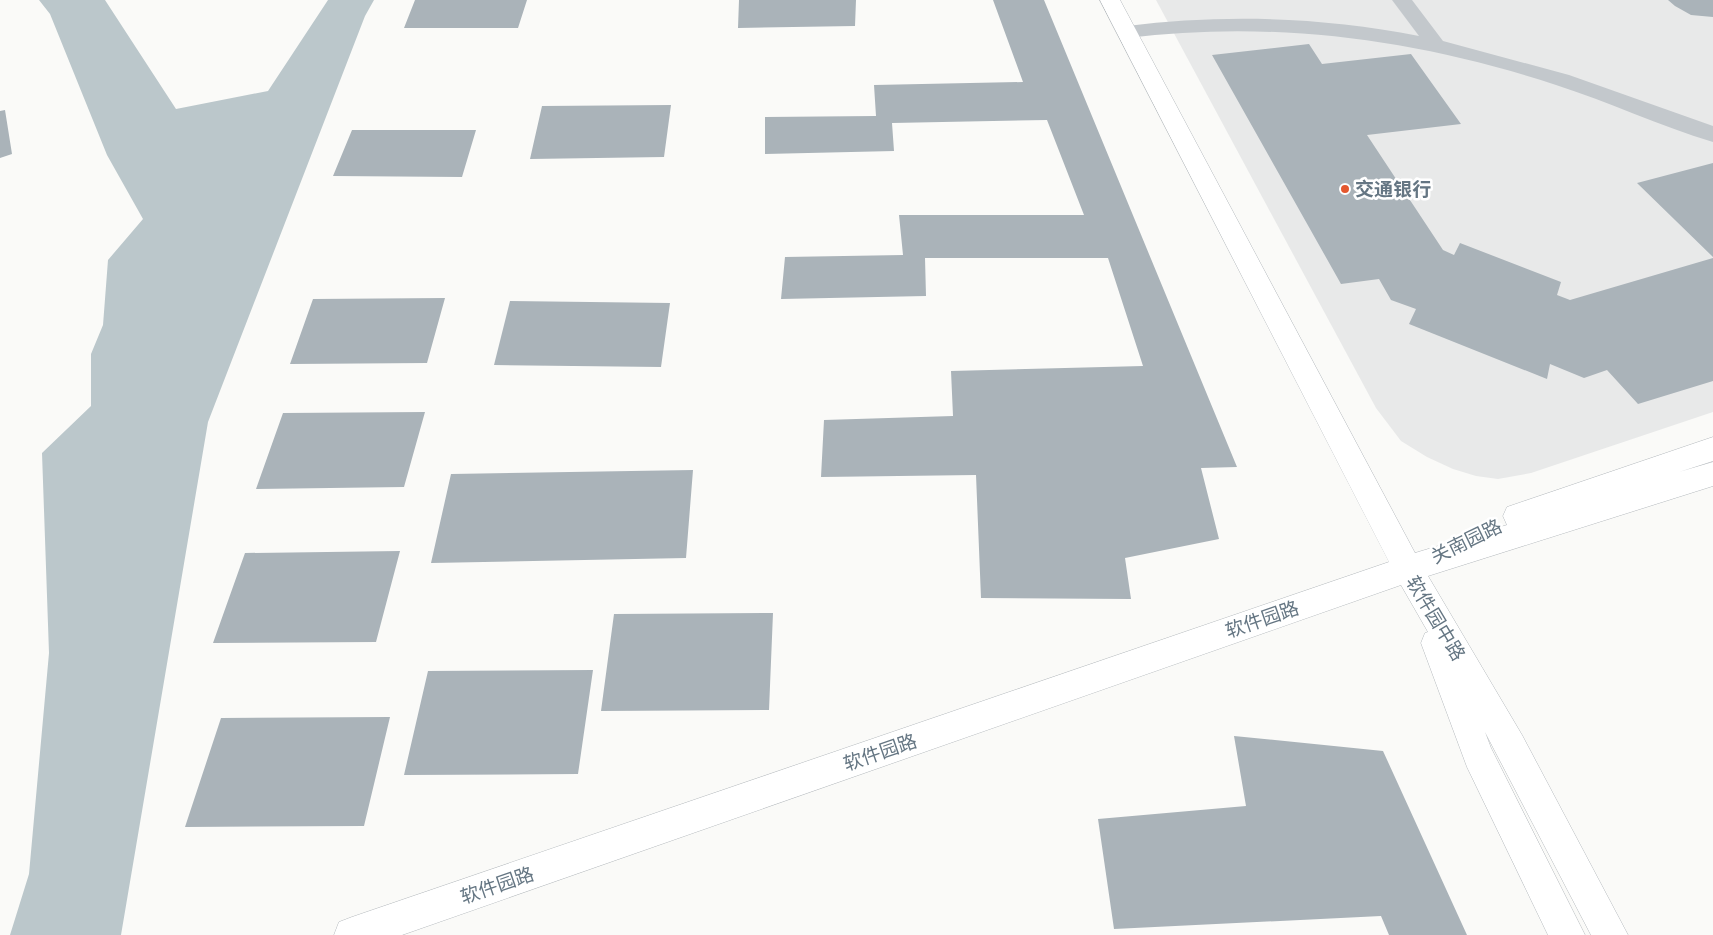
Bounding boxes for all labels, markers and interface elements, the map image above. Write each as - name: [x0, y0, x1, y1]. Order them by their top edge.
- place label: 交通银行: [1355, 177, 1431, 201]
- marker: 交通银行: [1339, 183, 1351, 195]
- street label: 关南园路: [1427, 514, 1505, 568]
- street label: 软件园中路: [1401, 571, 1471, 665]
- street label: 软件园路: [1222, 595, 1302, 643]
- street label: 软件园路: [840, 728, 920, 776]
- street label: 软件园路: [457, 861, 537, 909]

